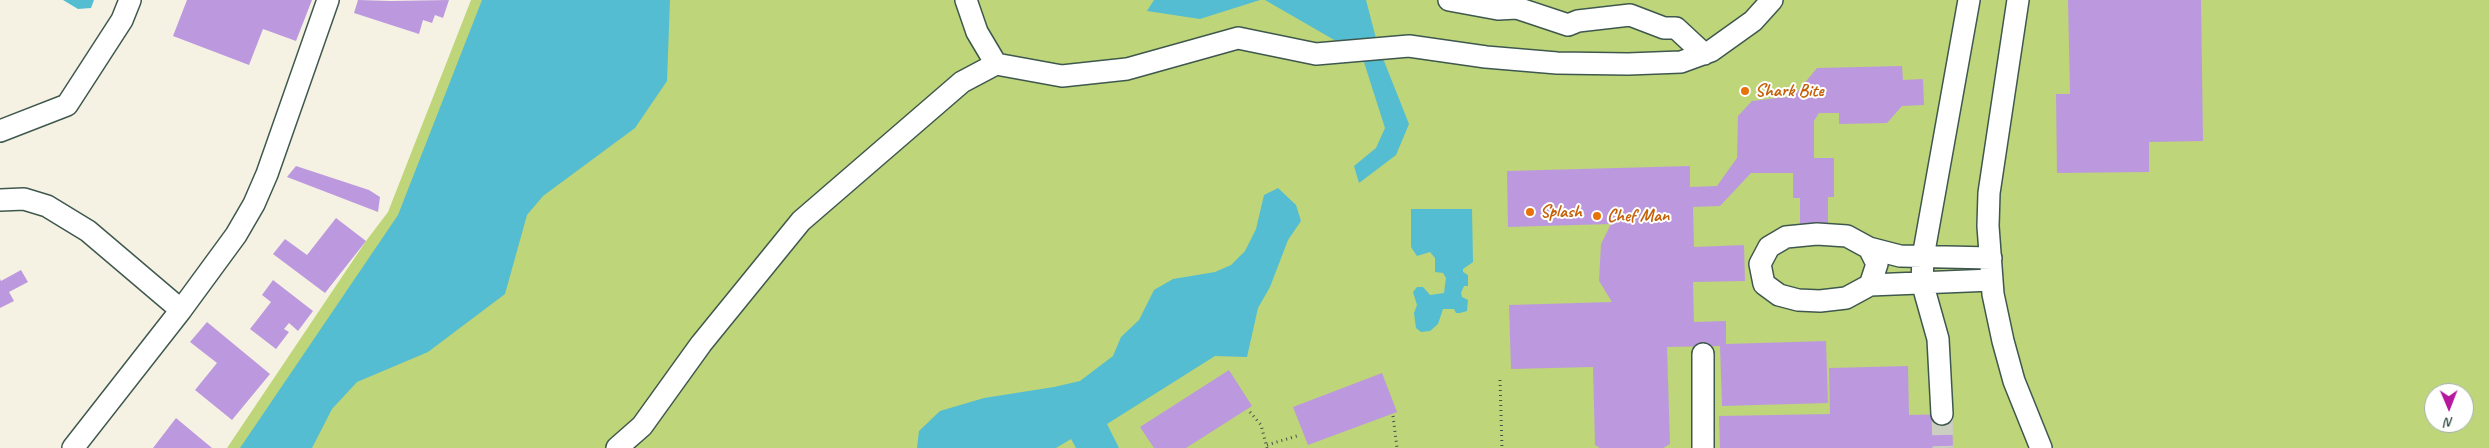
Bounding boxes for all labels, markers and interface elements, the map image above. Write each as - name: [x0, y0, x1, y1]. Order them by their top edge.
- place label: Shark Bite: [1755, 80, 1823, 102]
- marker: Shark Bite: [1739, 85, 1751, 97]
- place label: Splash: [1540, 201, 1582, 223]
- place label: Chef Man: [1607, 205, 1669, 227]
- marker: Splash: [1524, 206, 1536, 218]
- marker: Chef Man: [1591, 210, 1603, 222]
- north arrow: [2424, 383, 2474, 433]
- text: N: [2445, 414, 2454, 431]

